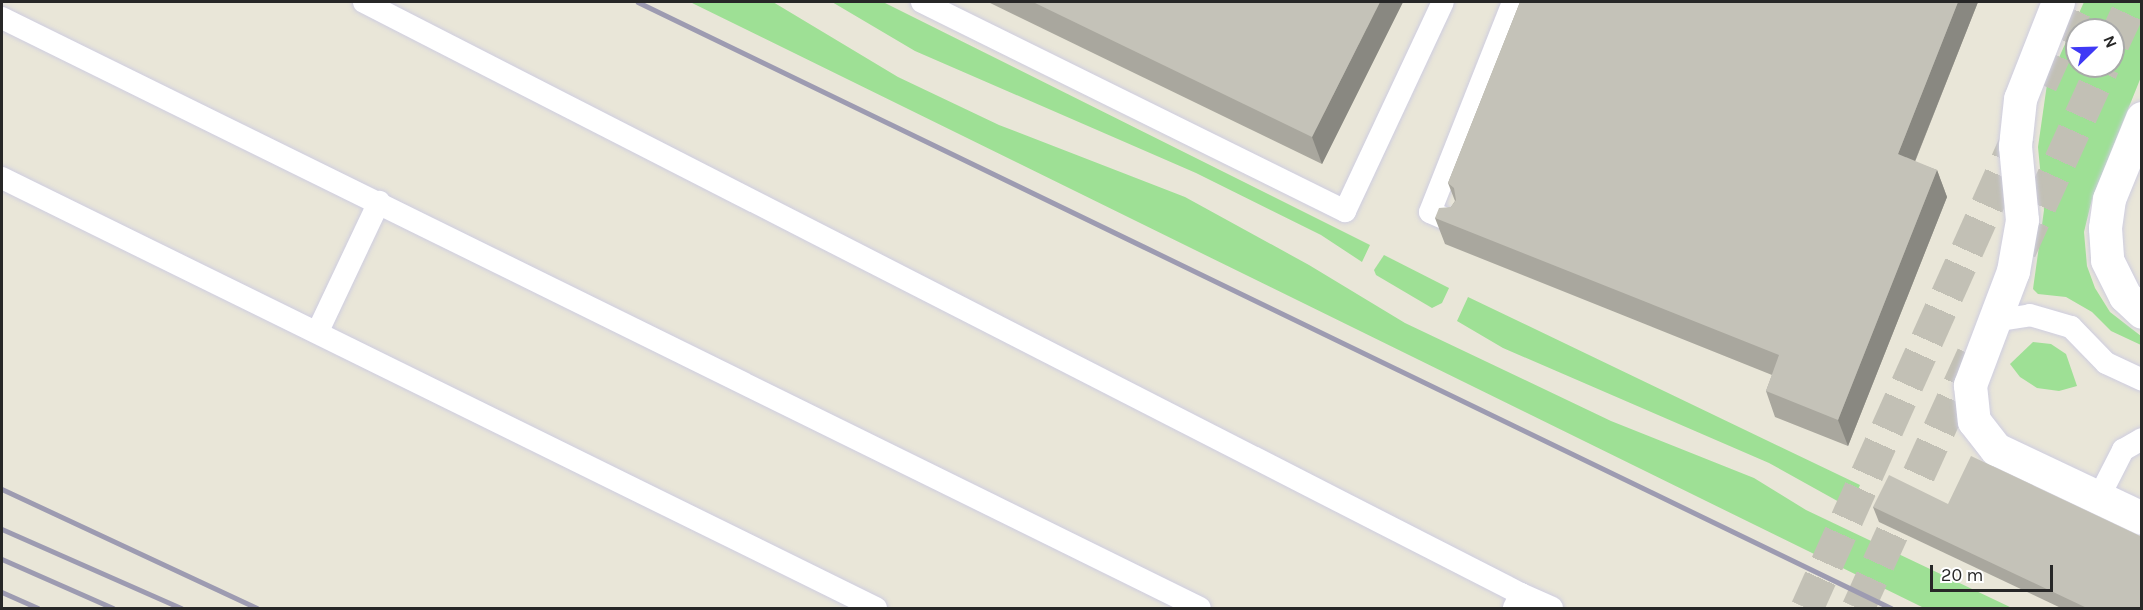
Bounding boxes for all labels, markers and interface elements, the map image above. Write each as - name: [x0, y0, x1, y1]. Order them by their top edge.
- north arrow: [2065, 18, 2125, 78]
- text: N: [2099, 33, 2121, 51]
- scale bar: [1933, 553, 2056, 591]
- text: 20 m: [1941, 564, 1983, 586]

